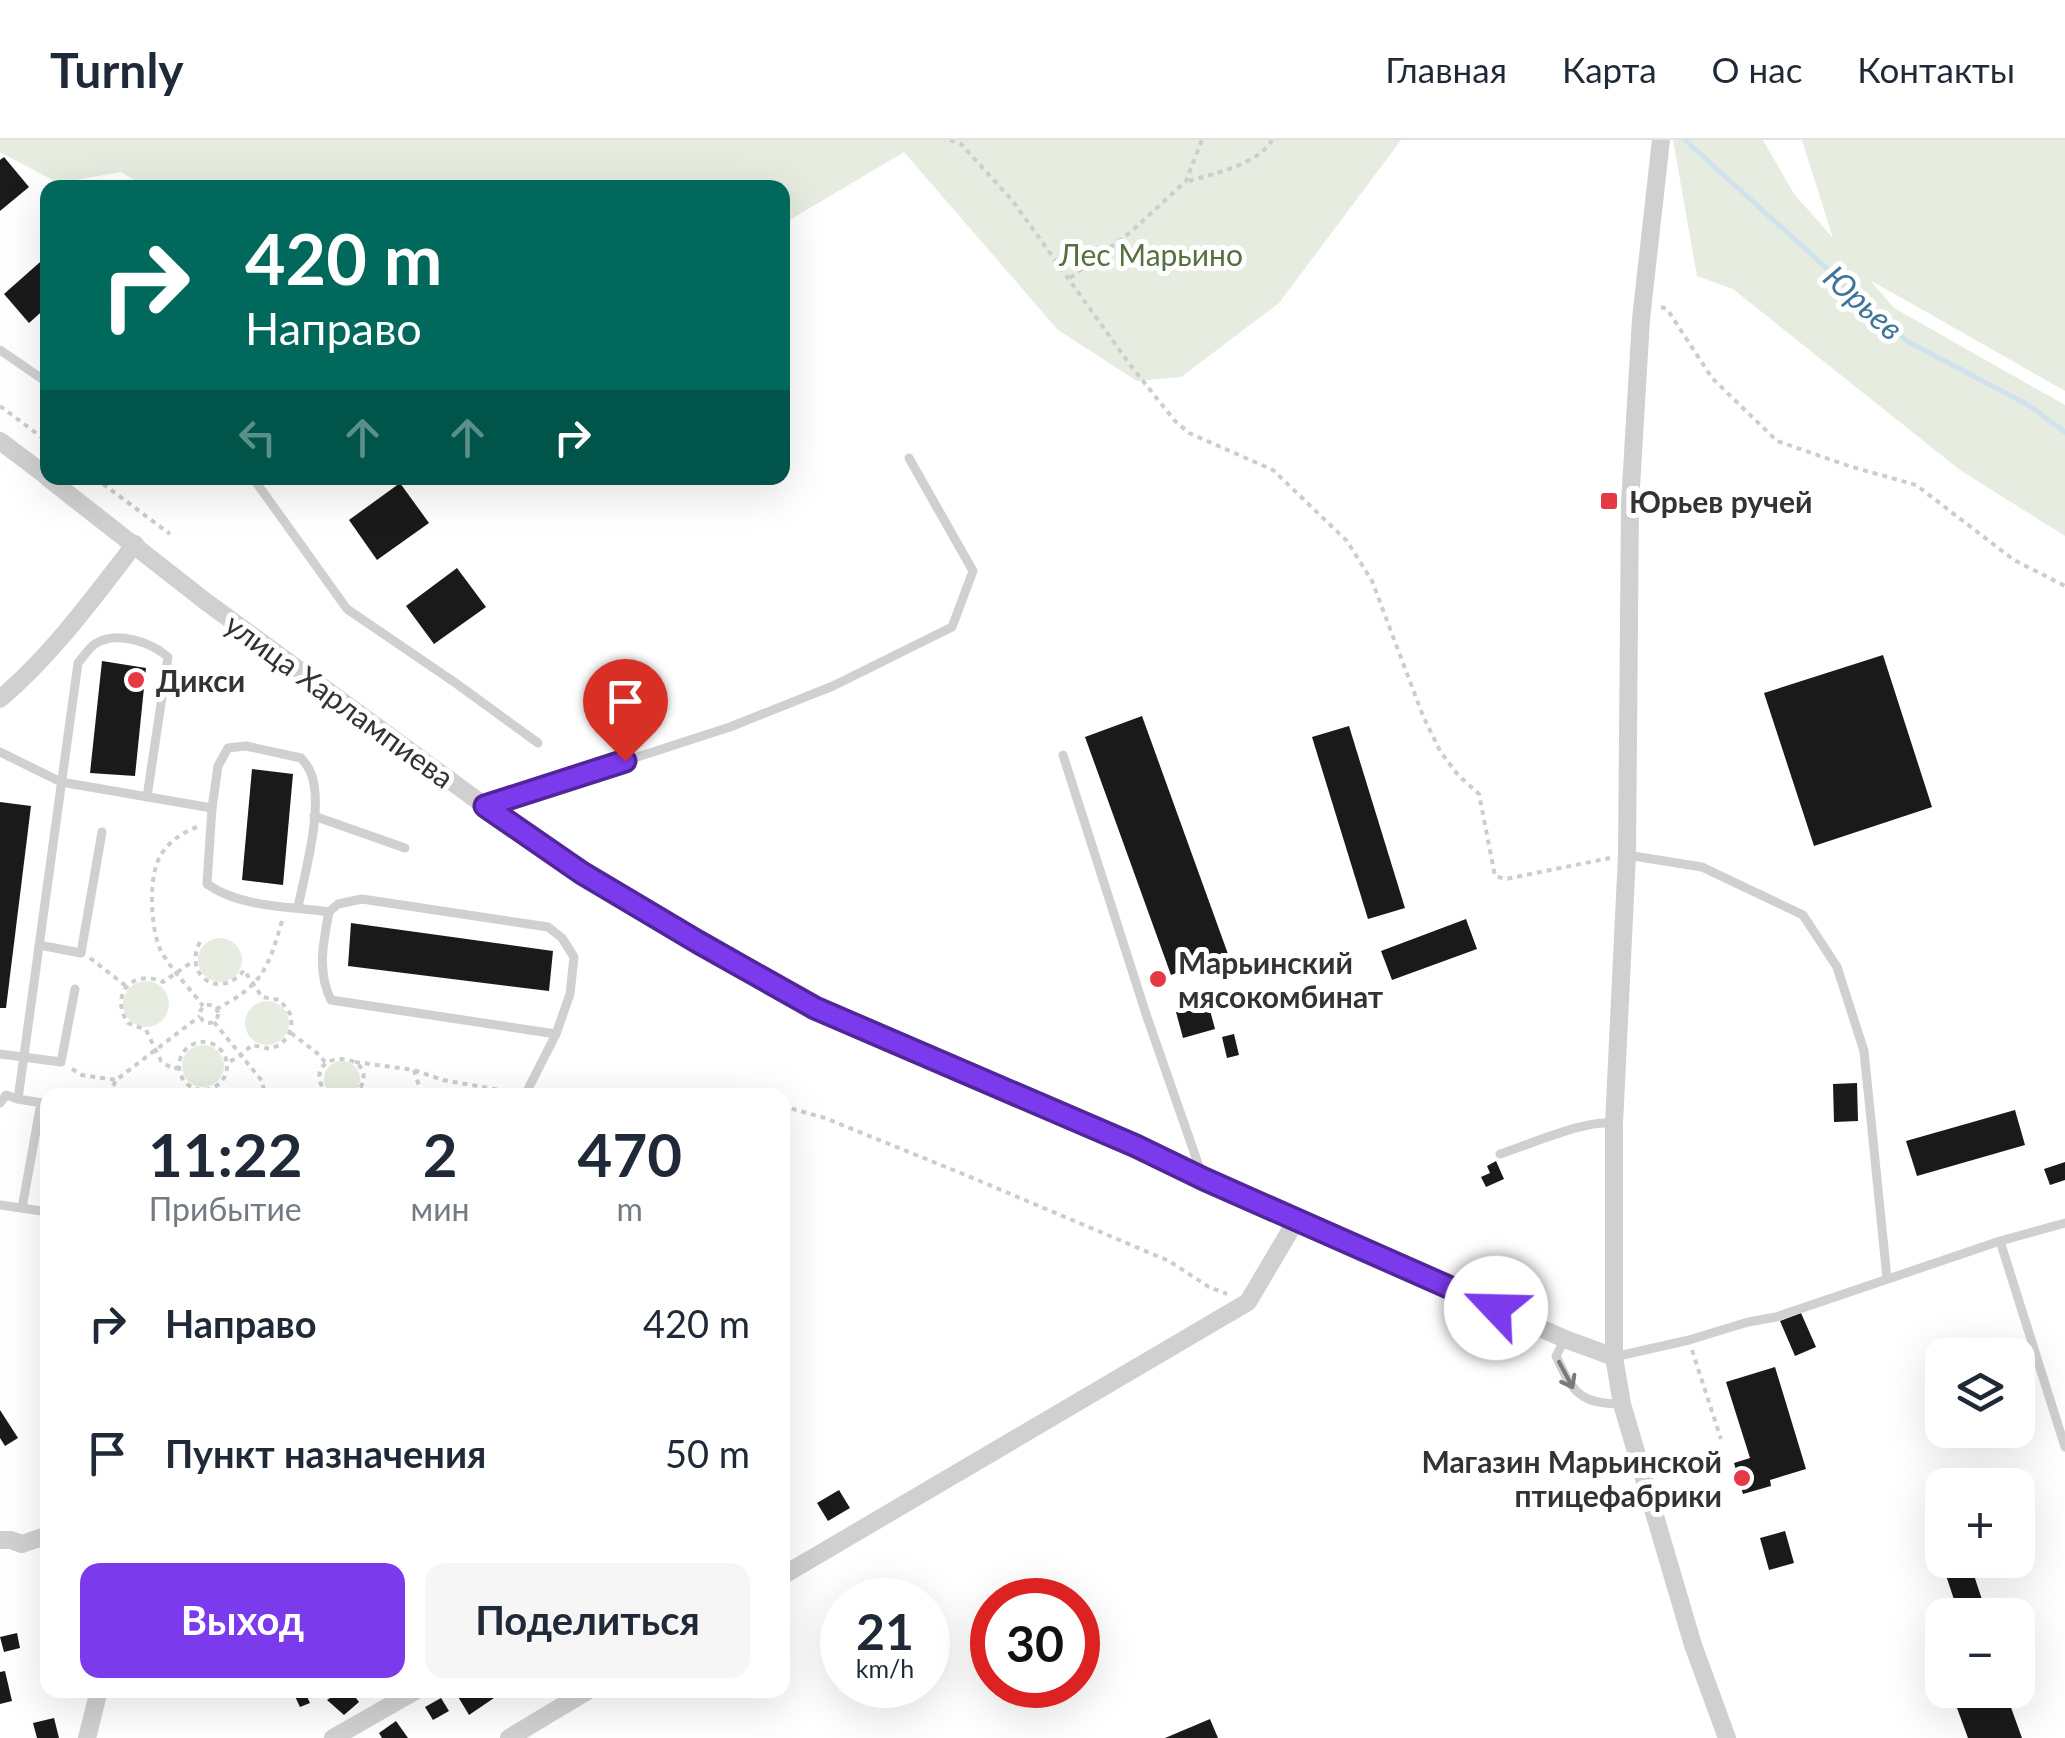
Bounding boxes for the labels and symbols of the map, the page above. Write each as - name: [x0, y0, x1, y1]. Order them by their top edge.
- park label: Лес Марьино: [1058, 236, 1243, 272]
- water label: Юрьев: [1816, 256, 1912, 348]
- place label: Юрьев ручей: [1629, 483, 1812, 519]
- marker: Юрьев ручей: [1598, 490, 1620, 512]
- street label: улица Харлампиева: [219, 605, 461, 795]
- pin: [583, 659, 668, 762]
- place label: Дикси: [156, 662, 245, 698]
- marker: Дикси: [125, 669, 147, 691]
- place label: Марьинский мясокомбинат: [1178, 944, 1384, 1014]
- marker: Марьинский мясокомбинат: [1147, 968, 1169, 990]
- position arrow: [1444, 1256, 1548, 1360]
- one-way arrow: [1557, 1360, 1576, 1390]
- place label: Магазин Марьинской птицефабрики: [1421, 1443, 1722, 1513]
- marker: Магазин Марьинской птицефабрики: [1731, 1467, 1753, 1489]
- speed limit sign: 30: [970, 1578, 1100, 1708]

